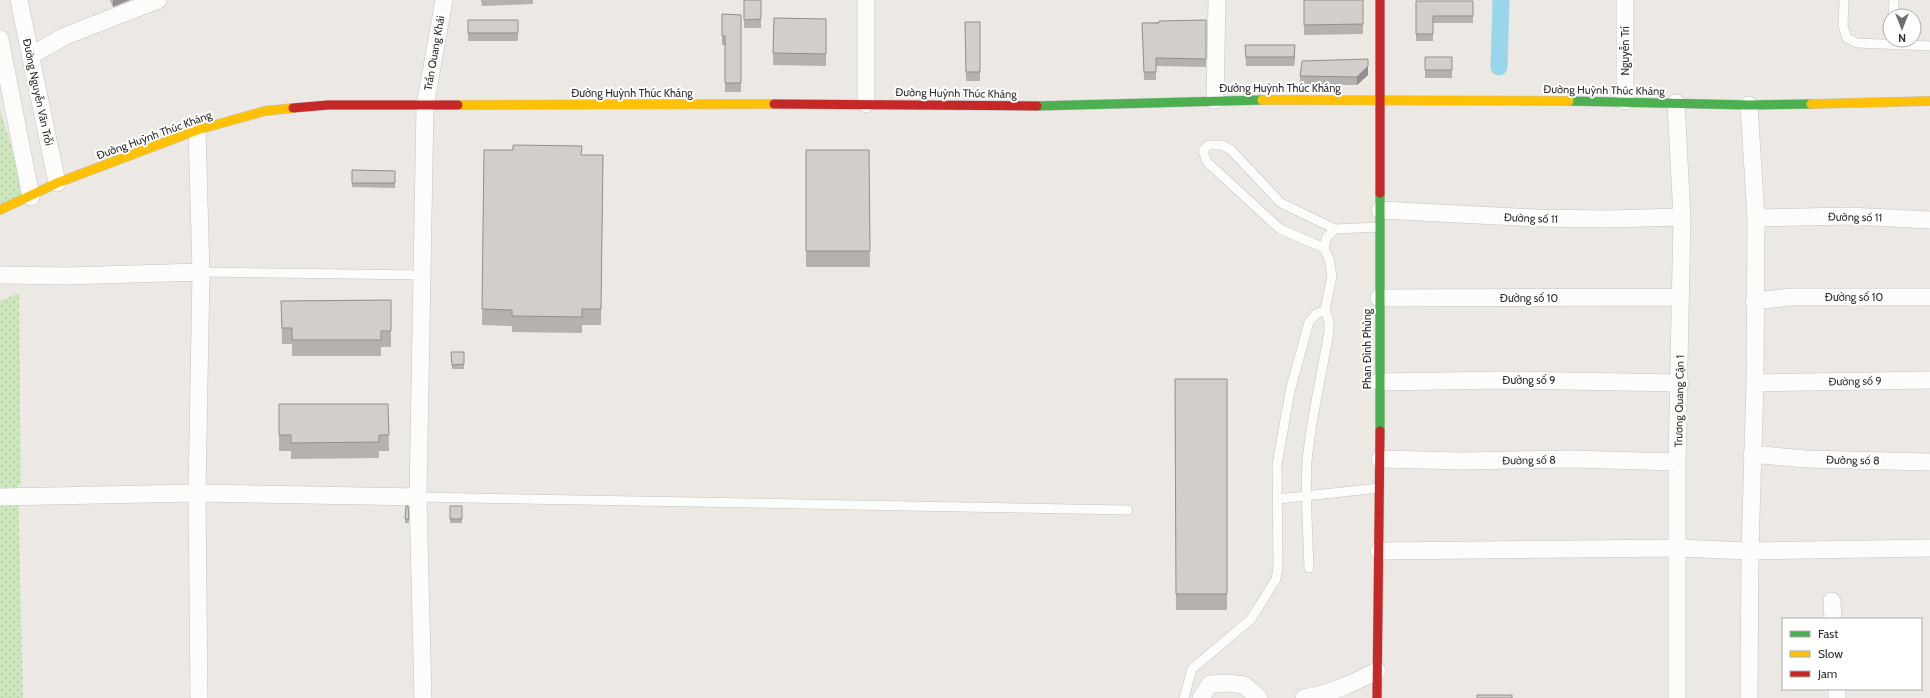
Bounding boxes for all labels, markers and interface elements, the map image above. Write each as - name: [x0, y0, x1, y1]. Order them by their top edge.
- north arrow: [1882, 8, 1922, 48]
- street label: Trần Quang Khải: [421, 15, 447, 91]
- street label: Nguyễn Trí: [1618, 26, 1632, 76]
- text: N: [1898, 31, 1906, 45]
- street label: Đường Nguyễn Văn Trỗi: [20, 37, 56, 147]
- street label: Đường Huỳnh Thúc Kháng: [1219, 81, 1341, 95]
- street label: Đường Huỳnh Thúc Kháng: [1543, 82, 1665, 98]
- street label: Đường Huỳnh Thúc Kháng: [895, 85, 1017, 101]
- street label: Đường Huỳnh Thúc Kháng: [571, 86, 693, 100]
- street label: Đường Huỳnh Thúc Kháng: [94, 107, 214, 162]
- street label: Đường số 11: [1504, 210, 1558, 226]
- street label: Đường số 11: [1828, 210, 1882, 224]
- street label: Đường số 10: [1825, 290, 1883, 304]
- street label: Đường số 10: [1500, 291, 1558, 305]
- street label: Phan Đình Phùng: [1360, 308, 1374, 389]
- street label: Trương Quang Cận 1: [1671, 355, 1687, 447]
- street label: Đường số 9: [1502, 373, 1556, 387]
- street label: Đường số 9: [1828, 374, 1882, 388]
- street label: Đường số 8: [1502, 453, 1556, 467]
- street label: Đường số 8: [1826, 453, 1880, 467]
- legend: [1782, 618, 1922, 690]
- text: Fast: [1818, 626, 1838, 641]
- text: Slow: [1818, 646, 1843, 661]
- text: Jam: [1817, 666, 1837, 681]

